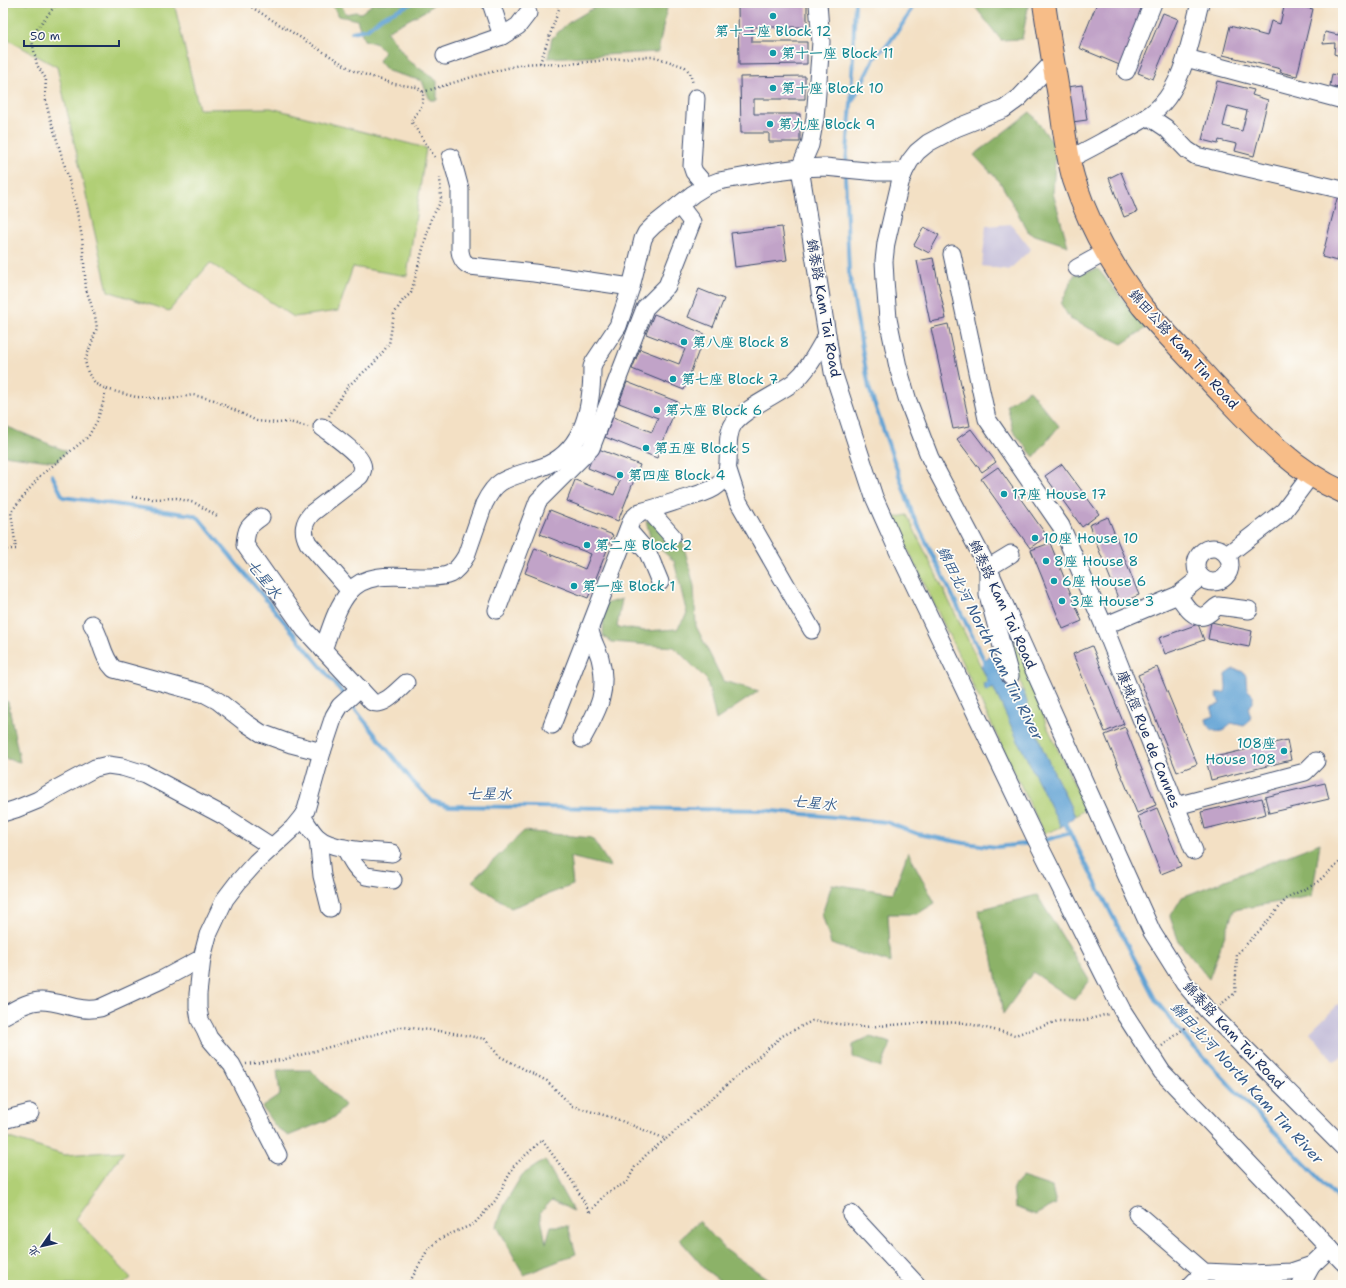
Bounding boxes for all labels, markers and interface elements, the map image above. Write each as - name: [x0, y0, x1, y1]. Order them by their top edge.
- marker: 第十二座 Block 12: [768, 11, 778, 21]
- scale bar: [24, 22, 119, 48]
- place label: 第十二座 Block 12: [715, 22, 831, 40]
- text: 50 m: [30, 28, 60, 44]
- place label: 第十一座 Block 11: [781, 44, 894, 62]
- marker: 第十一座 Block 11: [768, 48, 778, 58]
- place label: 第十座 Block 10: [781, 79, 884, 97]
- marker: 第十座 Block 10: [768, 83, 778, 93]
- place label: 第九座 Block 9: [778, 115, 875, 133]
- marker: 第九座 Block 9: [765, 119, 775, 129]
- street label: 錦泰路 Kam Tai Road: [803, 237, 845, 379]
- street label: 錦田公路 Kam Tin Road: [1125, 285, 1243, 413]
- place label: 第八座 Block 8: [692, 333, 789, 351]
- marker: 第八座 Block 8: [679, 337, 689, 347]
- place label: 第七座 Block 7: [681, 370, 778, 388]
- marker: 第七座 Block 7: [668, 374, 678, 384]
- place label: 第六座 Block 6: [665, 401, 762, 419]
- marker: 第六座 Block 6: [652, 405, 662, 415]
- place label: 第五座 Block 5: [654, 439, 750, 457]
- marker: 第五座 Block 5: [641, 443, 651, 453]
- place label: 第四座 Block 4: [628, 466, 725, 484]
- marker: 第四座 Block 4: [615, 470, 625, 480]
- place label: 17座 House 17: [1012, 485, 1107, 503]
- marker: 17座 House 17: [999, 489, 1009, 499]
- place label: 10座 House 10: [1043, 529, 1138, 547]
- marker: 10座 House 10: [1030, 533, 1040, 543]
- place label: 第二座 Block 2: [595, 536, 692, 554]
- street label: 錦泰路 Kam Tai Road: [965, 537, 1041, 672]
- marker: 第二座 Block 2: [582, 540, 592, 550]
- water label: 錦田北河 North Kam Tin River: [932, 542, 1048, 744]
- place label: 8座 House 8: [1054, 552, 1138, 570]
- water label: 七星水: [242, 555, 287, 604]
- marker: 8座 House 8: [1041, 556, 1051, 566]
- place label: 6座 House 6: [1062, 572, 1146, 590]
- marker: 6座 House 6: [1049, 576, 1059, 586]
- place label: 第一座 Block 1: [582, 577, 675, 595]
- marker: 第一座 Block 1: [569, 581, 579, 591]
- place label: 3座 House 3: [1070, 592, 1154, 610]
- marker: 3座 House 3: [1057, 596, 1067, 606]
- street label: 康城徑 Rue de Cannes: [1113, 667, 1185, 811]
- place label: 108座 House 108: [1205, 734, 1276, 768]
- marker: 108座 House 108: [1279, 746, 1289, 756]
- water label: 七星水: [466, 784, 513, 804]
- water label: 七星水: [791, 791, 838, 815]
- street label: 錦泰路 Kam Tai Road: [1180, 977, 1289, 1093]
- water label: 錦田北河 North Kam Tin River: [1166, 997, 1328, 1169]
- north arrow: [22, 1226, 62, 1266]
- text: 北: [25, 1243, 43, 1260]

